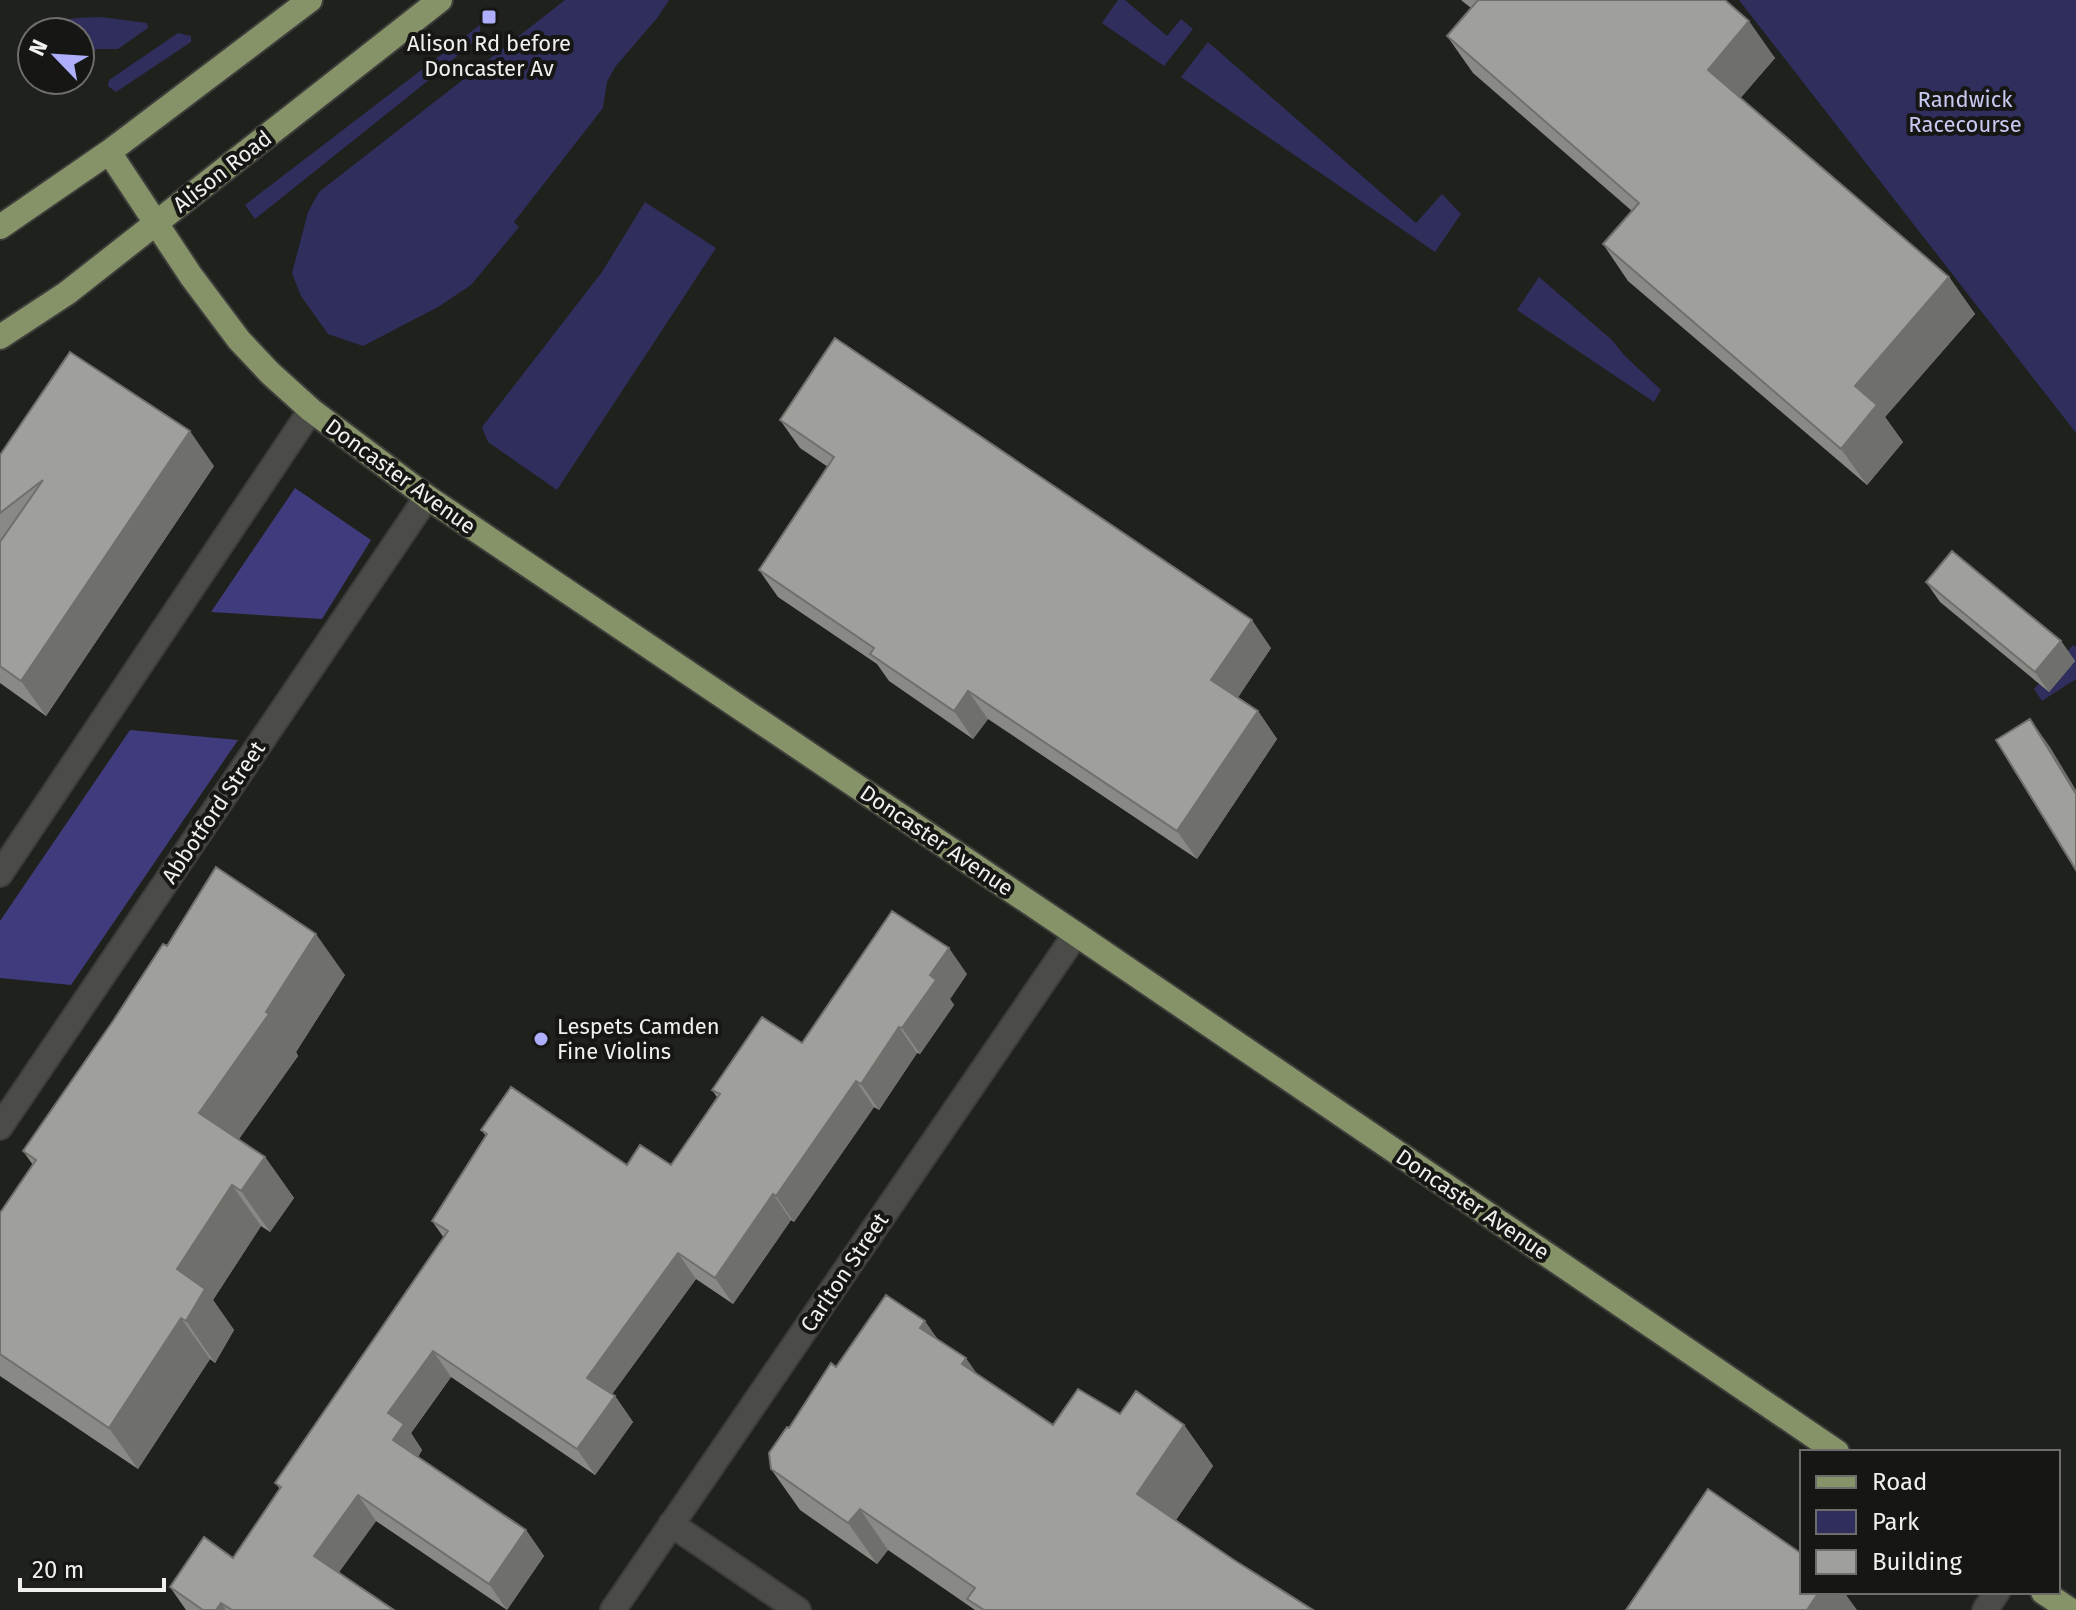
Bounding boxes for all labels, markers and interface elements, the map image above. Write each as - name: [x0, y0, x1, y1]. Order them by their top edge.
- marker: Alison Rd before Doncaster Av: [480, 8, 498, 26]
- north arrow: [16, 16, 96, 96]
- place label: Alison Rd before Doncaster Av: [407, 30, 571, 82]
- text: N: [23, 35, 54, 60]
- park label: Randwick Racecourse: [1908, 86, 2022, 138]
- street label: Alison Road: [168, 124, 277, 218]
- street label: Doncaster Avenue: [320, 413, 481, 540]
- street label: Abbotford Street: [156, 736, 271, 889]
- street label: Doncaster Avenue: [855, 779, 1019, 902]
- place label: Lespets Camden Fine Violins: [557, 1013, 720, 1065]
- marker: Lespets Camden Fine Violins: [532, 1030, 550, 1048]
- street label: Doncaster Avenue: [1391, 1143, 1555, 1266]
- street label: Carlton Street: [795, 1208, 894, 1337]
- legend: [1800, 1450, 2060, 1594]
- text: Road: [1872, 1468, 1927, 1496]
- text: Park: [1872, 1508, 1920, 1536]
- scale bar: [20, 1542, 164, 1592]
- text: Building: [1872, 1548, 1962, 1576]
- text: 20 m: [32, 1556, 84, 1584]

